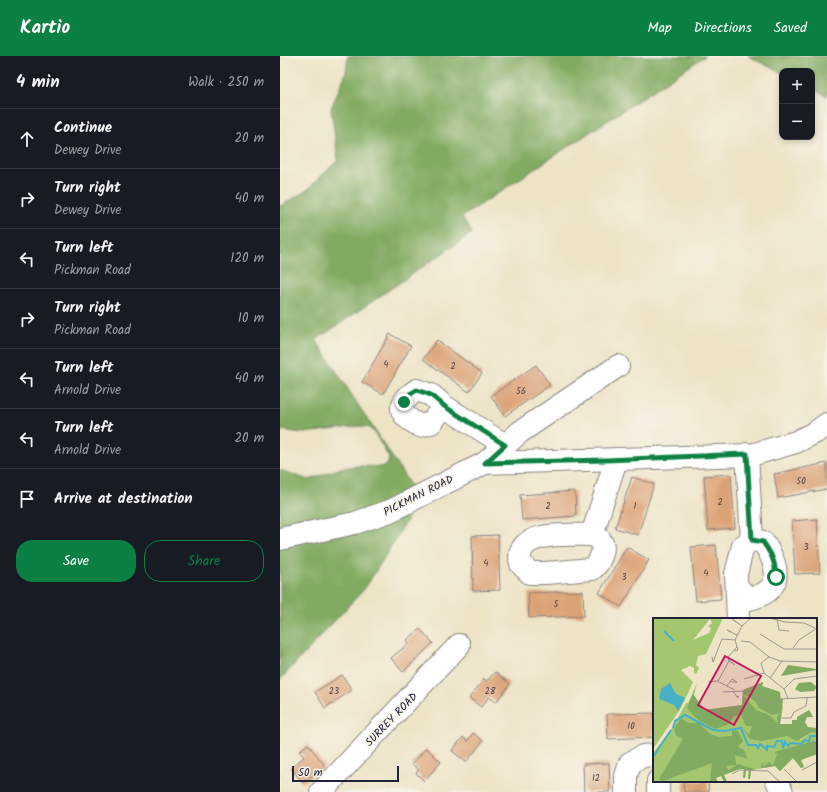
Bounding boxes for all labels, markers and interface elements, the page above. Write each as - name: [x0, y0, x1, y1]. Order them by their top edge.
- text: Kartio: [20, 13, 70, 43]
- text: Map: [647, 17, 672, 39]
- text: Directions: [694, 17, 752, 39]
- text: Saved: [774, 17, 807, 39]
- map controls: [779, 68, 815, 140]
- button: +: [779, 68, 815, 104]
- text: 4 min: [16, 69, 60, 96]
- text: Walk · 250 m: [188, 72, 264, 93]
- button: −: [779, 104, 815, 140]
- text: Continue: [54, 116, 112, 140]
- icon: ahead: [16, 128, 38, 150]
- text: 20 m: [234, 128, 264, 149]
- text: Dewey Drive: [54, 140, 121, 161]
- text: Turn right: [54, 176, 121, 200]
- icon: right: [16, 188, 38, 210]
- text: 40 m: [235, 188, 264, 209]
- text: Dewey Drive: [54, 200, 121, 221]
- text: Turn left: [54, 236, 114, 260]
- icon: left: [16, 248, 38, 270]
- text: 120 m: [230, 248, 264, 269]
- text: Pickman Road: [54, 260, 131, 281]
- text: Turn right: [54, 296, 121, 320]
- icon: right: [16, 308, 38, 330]
- text: 10 m: [238, 308, 264, 329]
- text: Pickman Road: [54, 320, 131, 341]
- text: Turn left: [54, 356, 114, 380]
- house number: 4: [384, 357, 389, 372]
- house number: 2: [450, 359, 456, 374]
- icon: left: [16, 368, 38, 390]
- text: 40 m: [235, 368, 264, 389]
- text: Arnold Drive: [54, 380, 121, 401]
- house number: 56: [516, 384, 526, 399]
- route end: [395, 393, 413, 411]
- text: Turn left: [54, 416, 114, 440]
- icon: left: [16, 428, 38, 450]
- text: 20 m: [234, 428, 264, 449]
- text: Arnold Drive: [54, 440, 121, 461]
- street label: PICKMAN ROAD: [380, 470, 457, 521]
- house number: 50: [796, 474, 806, 489]
- text: Arrive at destination: [54, 487, 193, 511]
- icon: arrive: [16, 488, 38, 510]
- house number: 2: [717, 495, 723, 510]
- house number: 2: [545, 499, 551, 514]
- house number: 1: [634, 499, 637, 514]
- button: Save: [16, 540, 136, 582]
- button: Share: [144, 540, 264, 582]
- house number: 3: [803, 540, 809, 555]
- house number: 4: [484, 556, 489, 571]
- house number: 4: [704, 566, 709, 581]
- route start: [767, 568, 785, 586]
- house number: 3: [621, 570, 627, 585]
- house number: 5: [554, 597, 560, 612]
- inset map: [653, 618, 817, 782]
- house number: 23: [329, 684, 339, 699]
- house number: 28: [485, 684, 496, 699]
- street label: SURREY ROAD: [361, 688, 422, 751]
- house number: 10: [627, 719, 635, 734]
- scale bar: [292, 764, 399, 783]
- text: 50 m: [298, 764, 323, 782]
- house number: 12: [592, 771, 600, 786]

